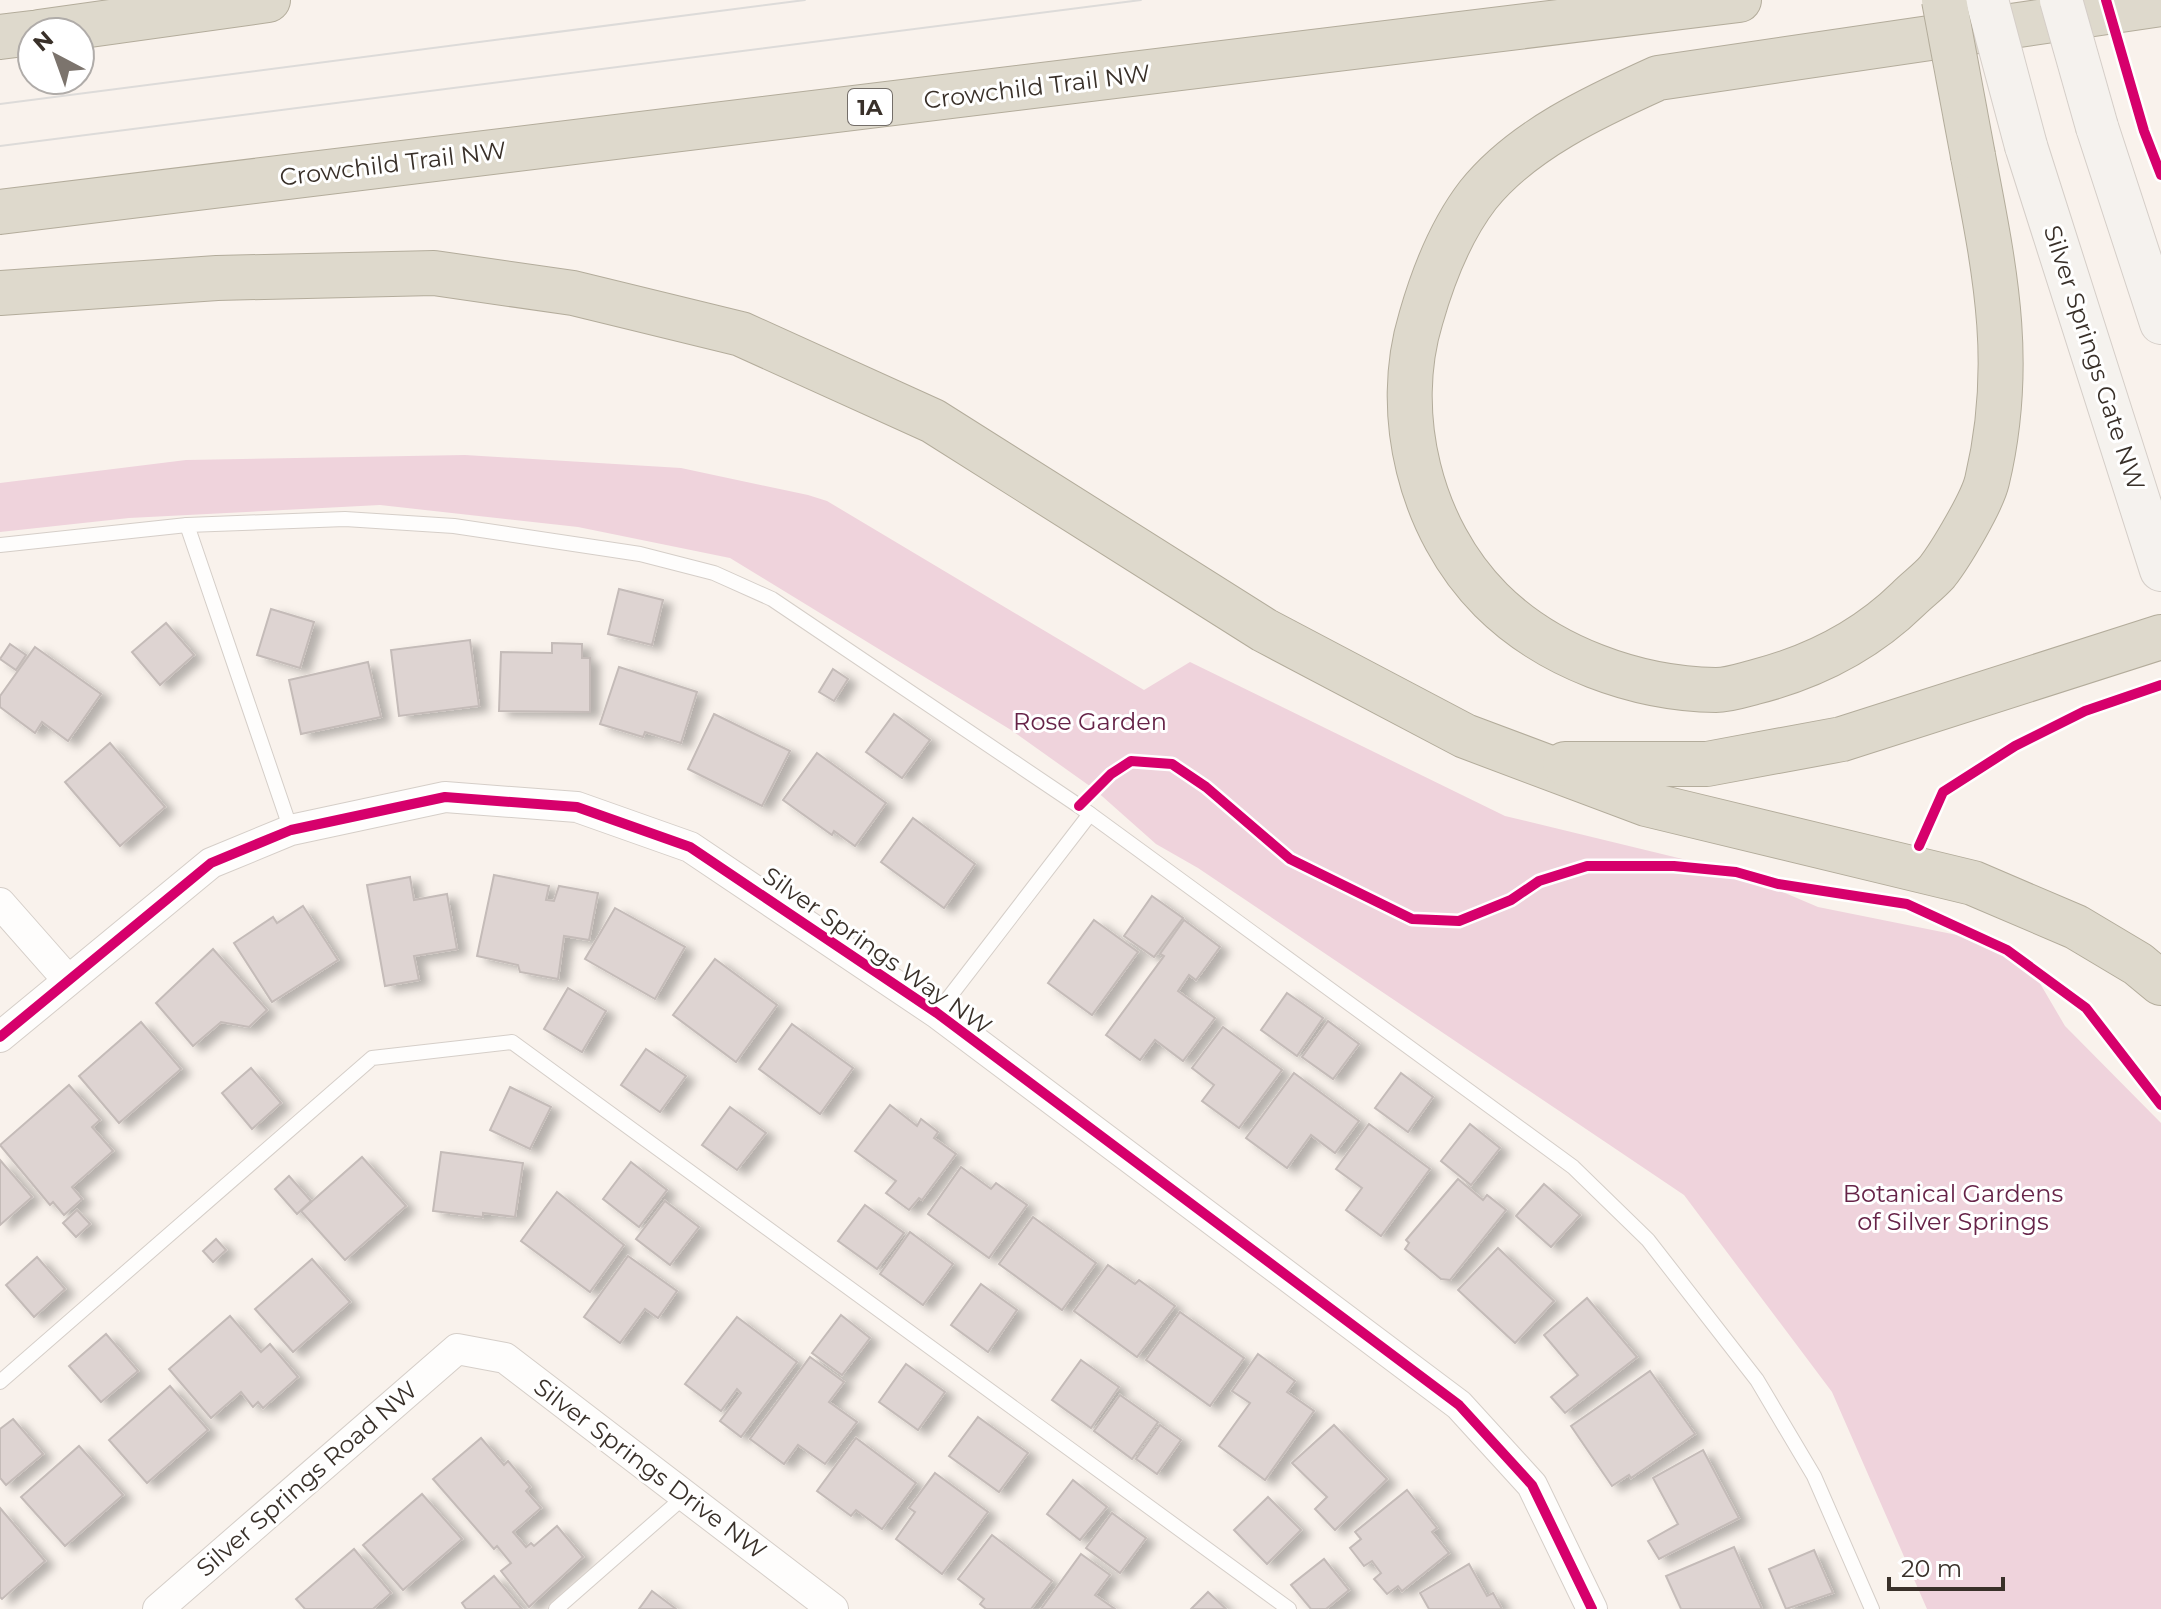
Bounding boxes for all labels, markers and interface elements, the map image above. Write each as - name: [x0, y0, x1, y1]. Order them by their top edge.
- north arrow: [16, 16, 96, 96]
- text: N: [28, 25, 59, 57]
- street label: Crowchild Trail NW: [922, 58, 1152, 115]
- road number: 1A: [848, 89, 892, 125]
- street label: Crowchild Trail NW: [278, 135, 508, 192]
- street label: Silver Springs Gate NW: [2038, 222, 2151, 494]
- park label: Rose Garden: [1013, 707, 1167, 736]
- street label: Silver Springs Way NW: [757, 861, 997, 1041]
- park label: Botanical Gardens of Silver Springs: [1843, 1179, 2063, 1236]
- street label: Silver Springs Drive NW: [528, 1372, 772, 1565]
- street label: Silver Springs Road NW: [190, 1375, 423, 1582]
- scale bar: [1889, 1541, 2003, 1591]
- text: 20 m: [1901, 1554, 1962, 1583]

